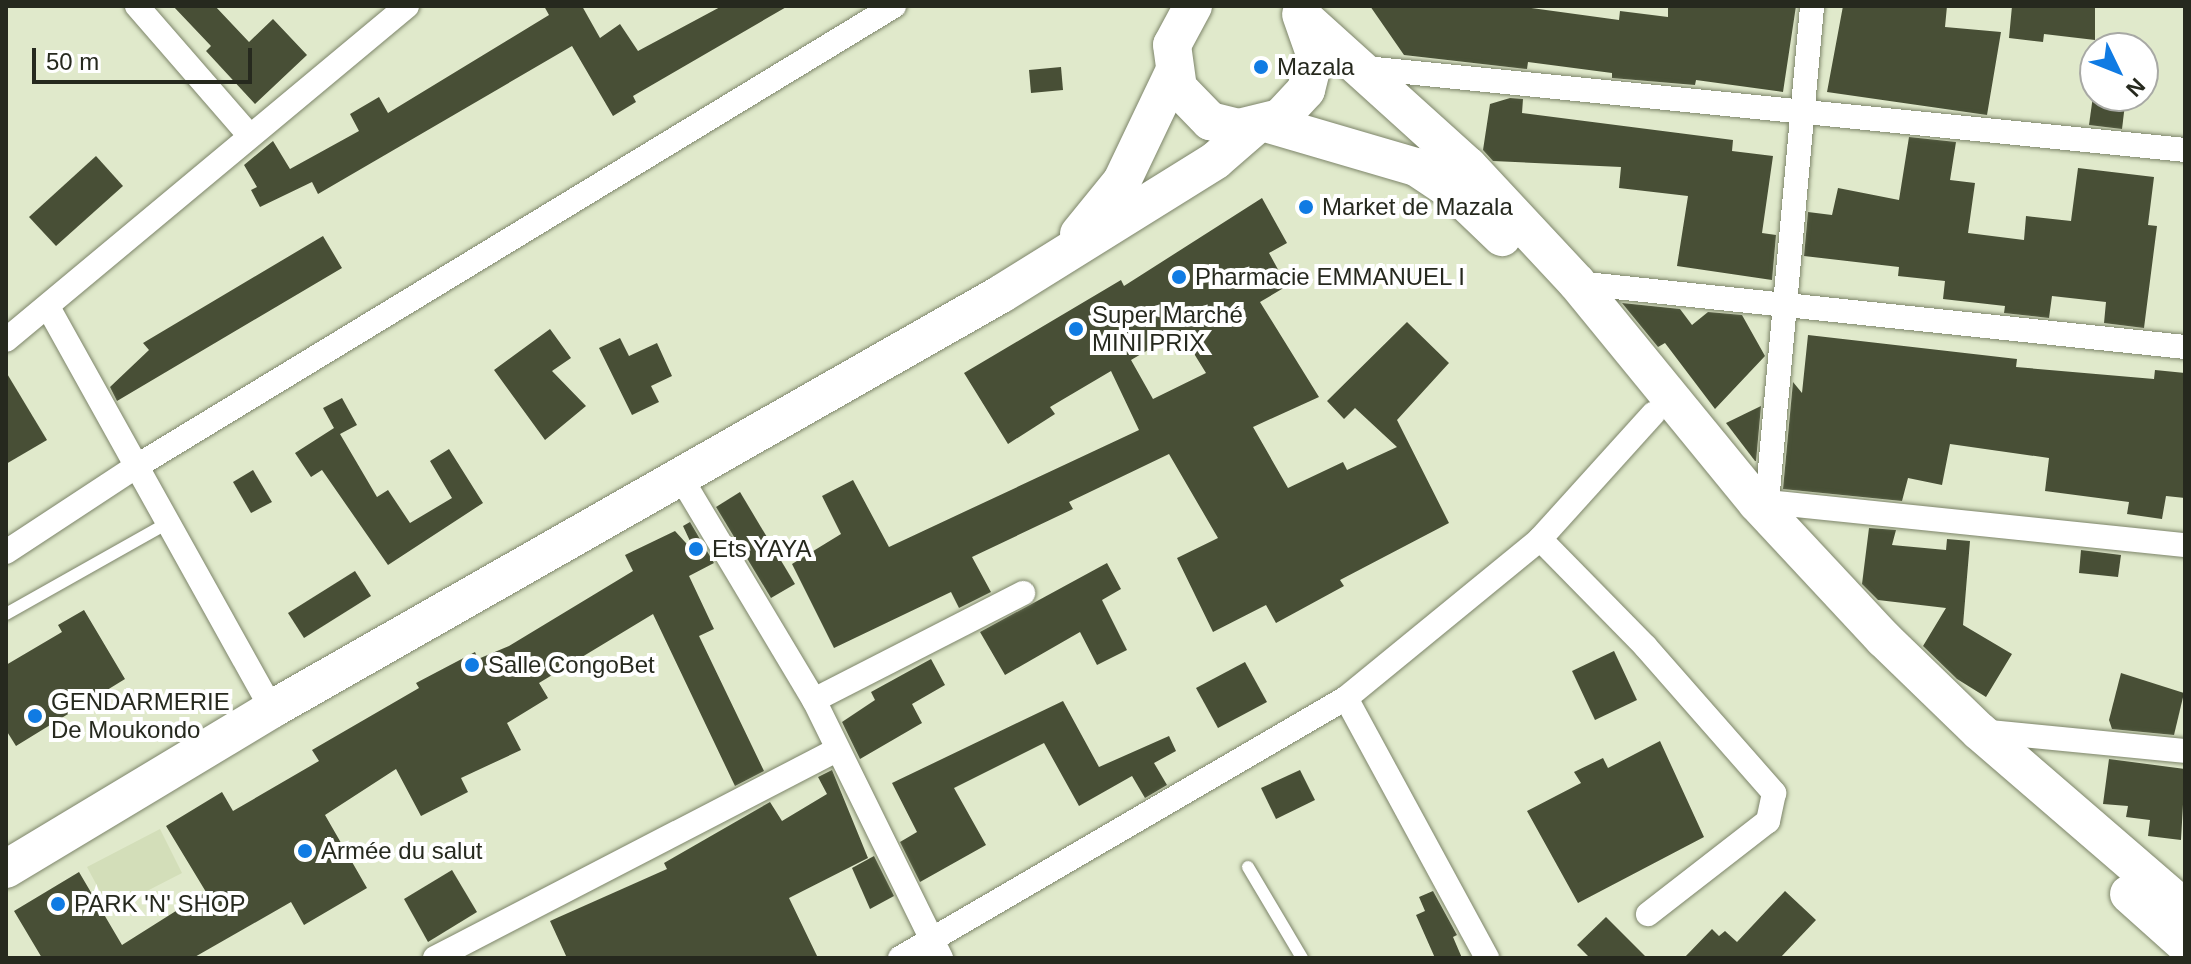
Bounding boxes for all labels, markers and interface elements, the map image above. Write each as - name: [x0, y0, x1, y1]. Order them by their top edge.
- scale bar: [36, 32, 256, 82]
- north arrow: [2079, 32, 2159, 112]
- text: 50 m: [46, 48, 99, 75]
- place label: Mazala: [1277, 53, 1354, 81]
- marker: Mazala: [1252, 58, 1270, 76]
- text: N: [2121, 73, 2150, 102]
- place label: Market de Mazala: [1322, 193, 1513, 221]
- marker: Market de Mazala: [1297, 198, 1315, 216]
- place label: Pharmacie EMMANUEL I: [1195, 263, 1466, 291]
- marker: Pharmacie EMMANUEL I: [1170, 268, 1188, 286]
- place label: Super Marché MINI PRIX: [1092, 301, 1243, 357]
- marker: Super Marché MINI PRIX: [1067, 320, 1085, 338]
- place label: Ets YAYA: [712, 535, 812, 563]
- marker: Ets YAYA: [687, 540, 705, 558]
- place label: Salle CongoBet: [488, 651, 655, 679]
- marker: Salle CongoBet: [463, 656, 481, 674]
- place label: GENDARMERIE De Moukondo: [51, 688, 230, 744]
- marker: GENDARMERIE De Moukondo: [26, 707, 44, 725]
- place label: Armée du salut: [321, 837, 482, 865]
- marker: Armée du salut: [296, 842, 314, 860]
- place label: PARK 'N' SHOP: [74, 890, 245, 918]
- marker: PARK 'N' SHOP: [49, 895, 67, 913]

